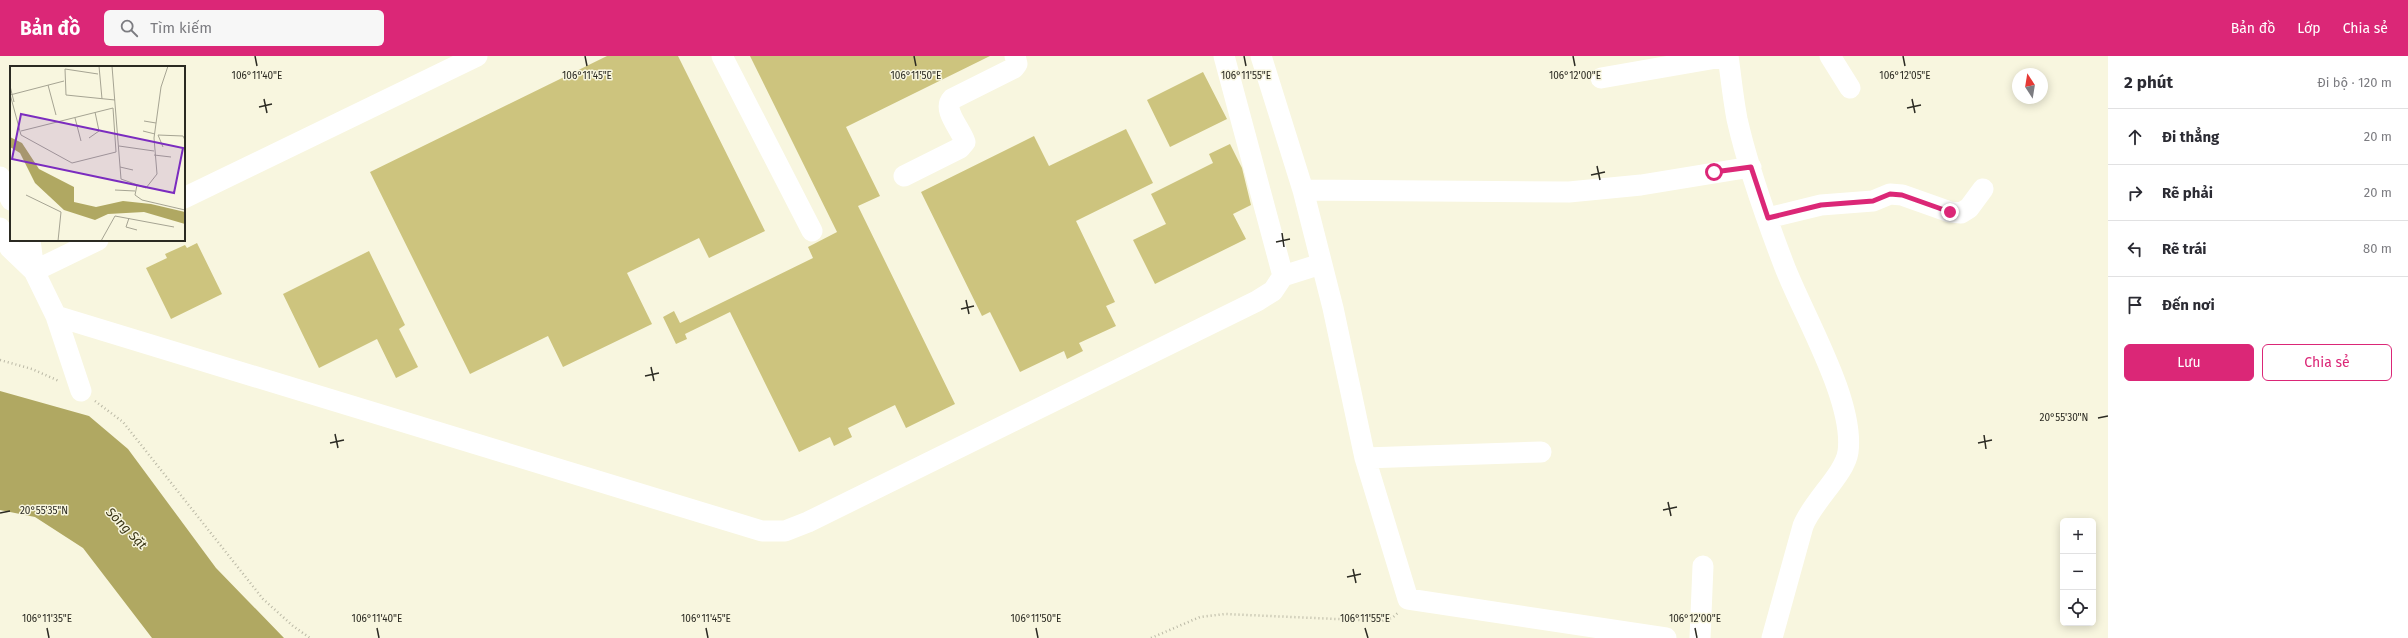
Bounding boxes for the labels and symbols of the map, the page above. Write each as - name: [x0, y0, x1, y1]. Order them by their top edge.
- inset map: [10, 66, 185, 241]
- north arrow: [2012, 68, 2048, 104]
- text: 106°11'40"E: [232, 70, 282, 82]
- text: 106°11'45"E: [562, 70, 612, 82]
- text: 106°11'50"E: [891, 70, 941, 82]
- text: 106°11'55"E: [1221, 70, 1271, 82]
- text: 106°12'00"E: [1549, 70, 1601, 82]
- text: 106°12'05"E: [1879, 70, 1931, 82]
- route start: [1705, 163, 1723, 181]
- route end: [1941, 203, 1959, 221]
- text: 20°55'30"N: [2040, 412, 2088, 424]
- water label: Sông Sặt: [102, 504, 150, 553]
- text: 20°55'35"N: [20, 505, 68, 517]
- text: 106°11'35"E: [22, 613, 72, 625]
- text: 106°11'40"E: [352, 613, 402, 625]
- text: 106°11'45"E: [681, 613, 731, 625]
- text: 106°11'50"E: [1011, 613, 1061, 625]
- text: 106°11'55"E: [1340, 613, 1390, 625]
- text: 106°12'00"E: [1669, 613, 1721, 625]

